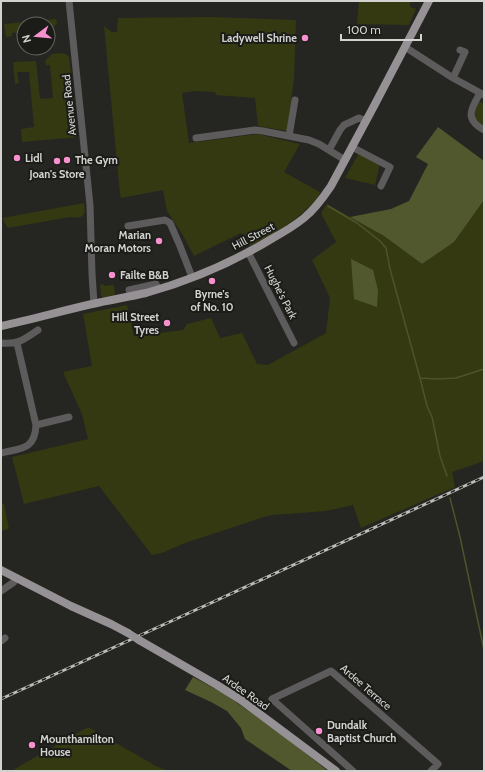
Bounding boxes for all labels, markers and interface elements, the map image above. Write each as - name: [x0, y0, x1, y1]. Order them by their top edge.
- north arrow: [16, 16, 56, 56]
- scale bar: [341, 16, 421, 42]
- text: 100 m: [347, 22, 381, 37]
- place label: Ladywell Shrine: [222, 31, 297, 45]
- text: N: [19, 33, 34, 44]
- marker: Ladywell Shrine: [300, 33, 310, 43]
- street label: Avenue Road: [59, 74, 79, 136]
- place label: Lidl: [25, 151, 42, 165]
- marker: Lidl: [12, 153, 22, 163]
- place label: The Gym: [75, 153, 118, 167]
- marker: The Gym: [62, 155, 72, 165]
- marker: Joan's Store: [52, 156, 62, 166]
- place label: Joan's Store: [28, 167, 85, 181]
- street label: Hill Street: [229, 219, 277, 253]
- place label: Marian Moran Motors: [85, 228, 151, 255]
- marker: Marian Moran Motors: [154, 236, 164, 246]
- street label: Hughe's Park: [261, 263, 301, 321]
- place label: Failte B&B: [120, 268, 169, 282]
- marker: Failte B&B: [107, 270, 117, 280]
- marker: Byrne's of No. 10: [207, 276, 217, 286]
- place label: Byrne's of No. 10: [190, 287, 234, 314]
- place label: Hill Street Tyres: [111, 310, 159, 337]
- marker: Hill Street Tyres: [162, 318, 172, 328]
- street label: Ardee Terrace: [338, 661, 395, 713]
- street label: Ardee Road: [220, 671, 272, 713]
- place label: Dundalk Baptist Church: [327, 718, 396, 745]
- marker: Dundalk Baptist Church: [314, 726, 324, 736]
- place label: Mounthamilton House: [40, 732, 114, 759]
- marker: Mounthamilton House: [27, 740, 37, 750]

